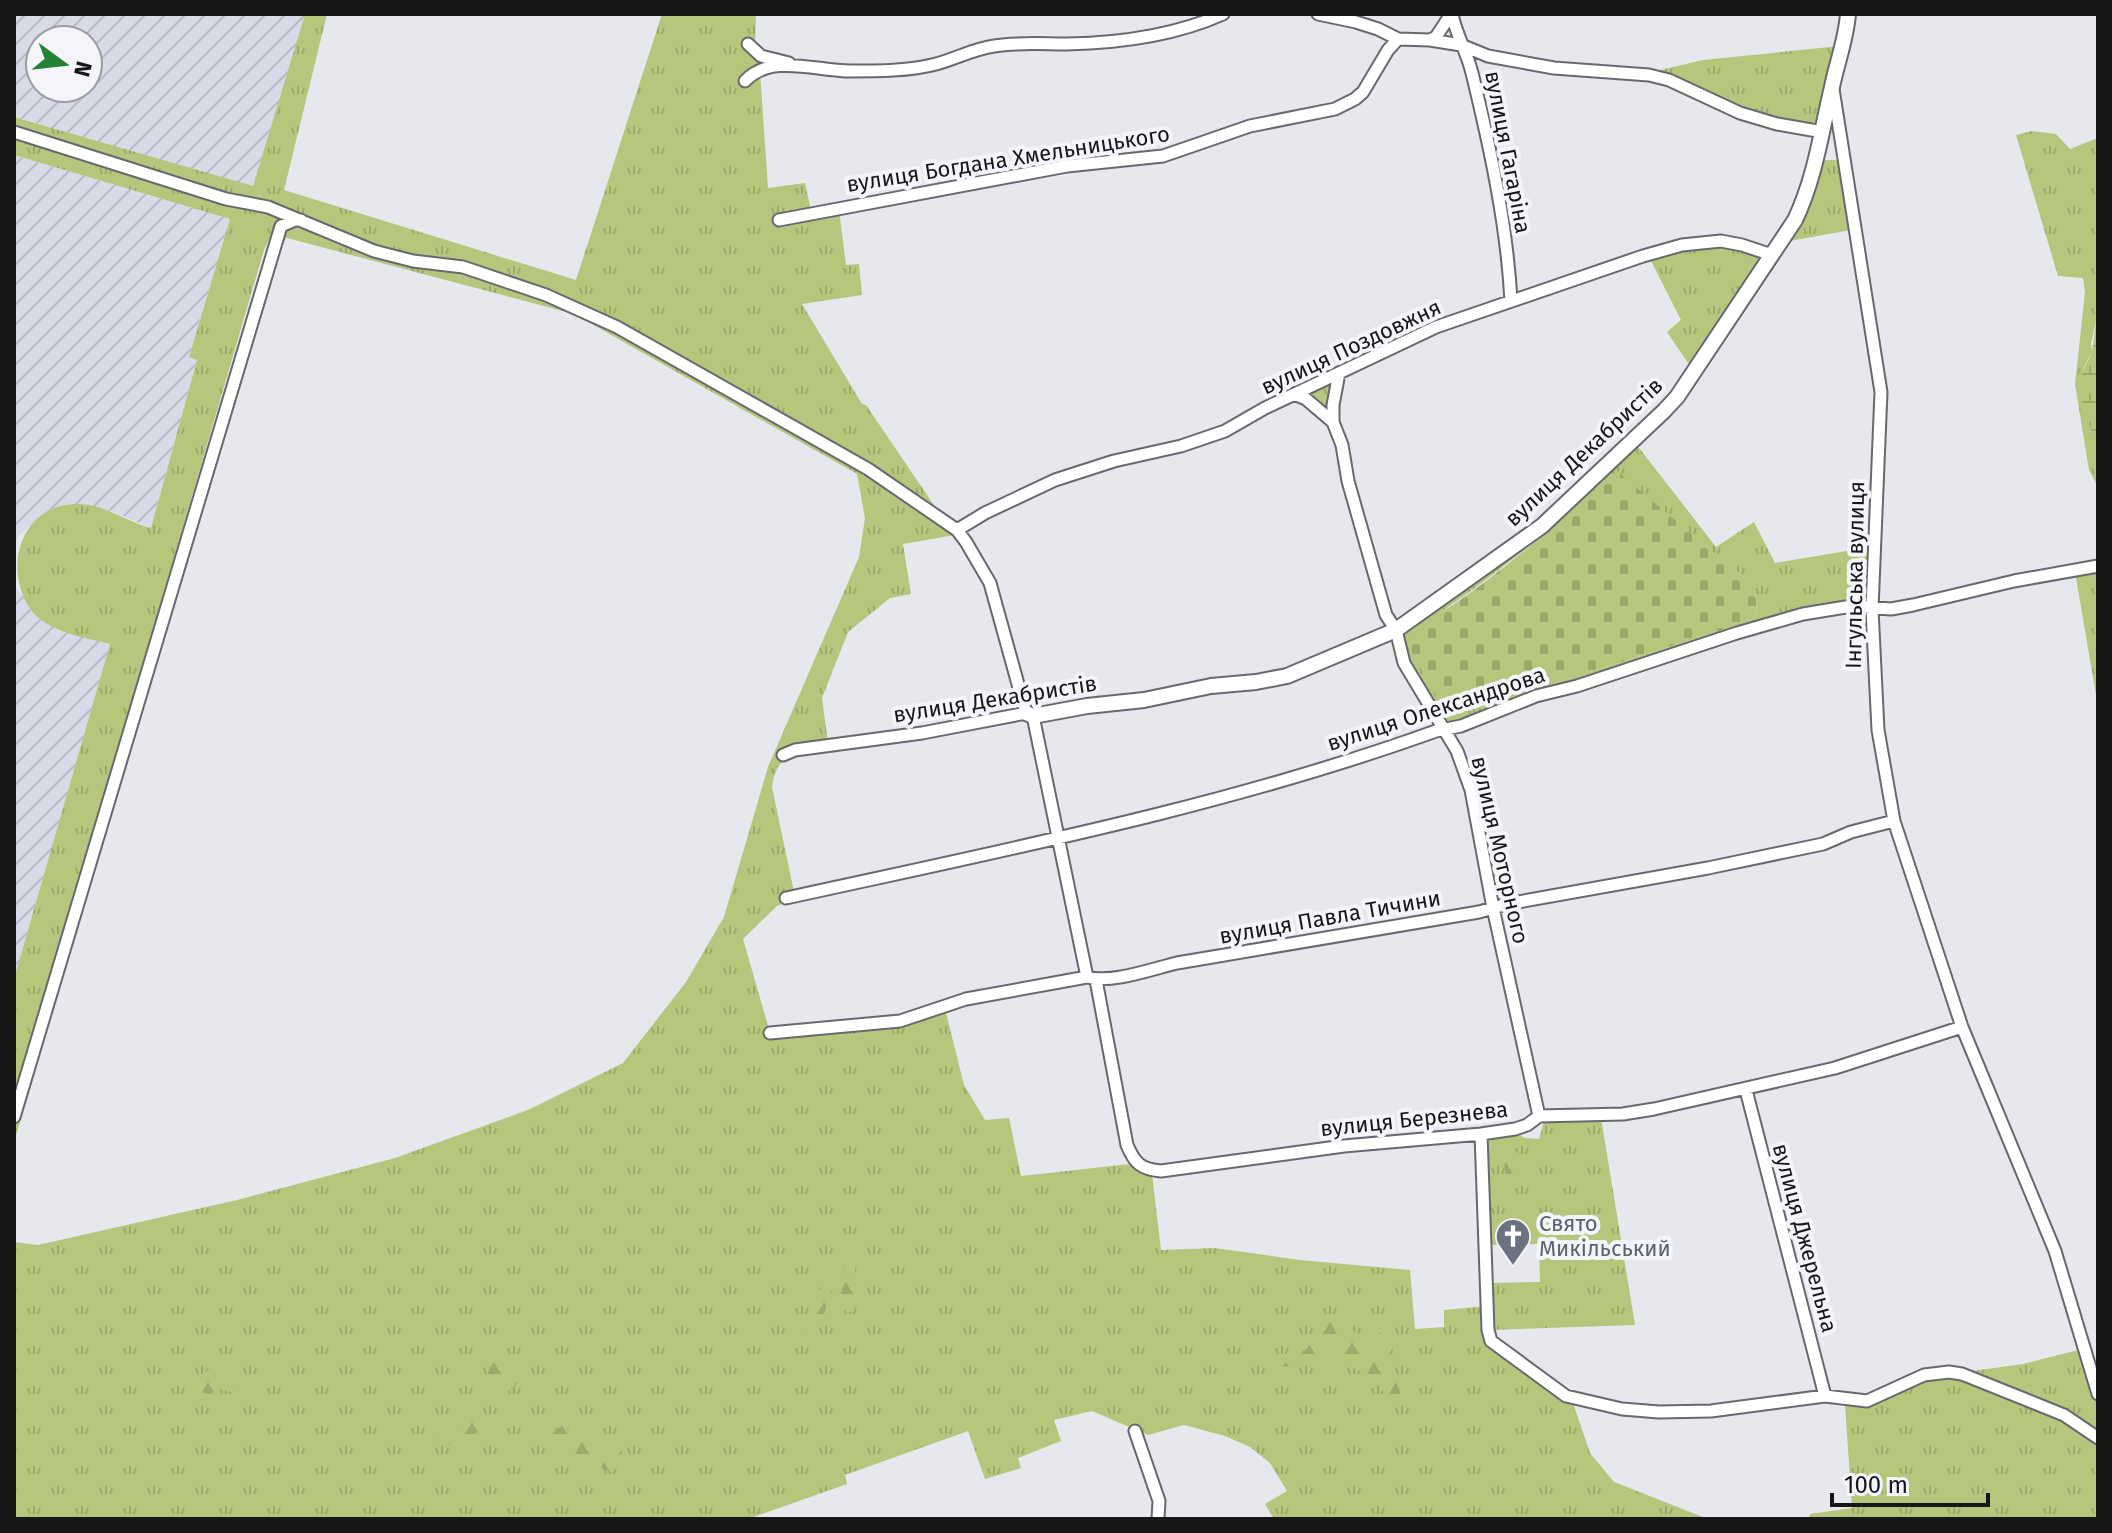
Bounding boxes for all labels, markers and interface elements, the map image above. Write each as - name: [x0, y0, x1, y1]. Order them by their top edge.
- north arrow: [24, 24, 104, 104]
- text: N: [68, 59, 98, 80]
- street label: вулиця Гагаріна: [1479, 68, 1537, 236]
- street label: вулиця Богдана Хмельницького: [844, 120, 1172, 198]
- street label: вулиця Поздовжня: [1257, 293, 1445, 401]
- street label: вулиця Декабристів: [1499, 372, 1669, 532]
- street label: Інгульська вулиця: [1840, 481, 1870, 669]
- street label: вулиця Олександрова: [1323, 661, 1549, 757]
- street label: вулиця Декабристів: [891, 670, 1099, 728]
- street label: вулиця Моторного: [1465, 754, 1535, 946]
- street label: вулиця Павла Тичини: [1217, 884, 1443, 950]
- street label: вулиця Березнева: [1319, 1096, 1509, 1142]
- street label: вулиця Джерельна: [1767, 1141, 1843, 1335]
- place label: Свято Микільський: [1539, 1210, 1671, 1262]
- church icon: Свято Микільський: [1494, 1217, 1532, 1267]
- scale bar: [1832, 1457, 1988, 1507]
- text: 100 m: [1844, 1471, 1908, 1499]

